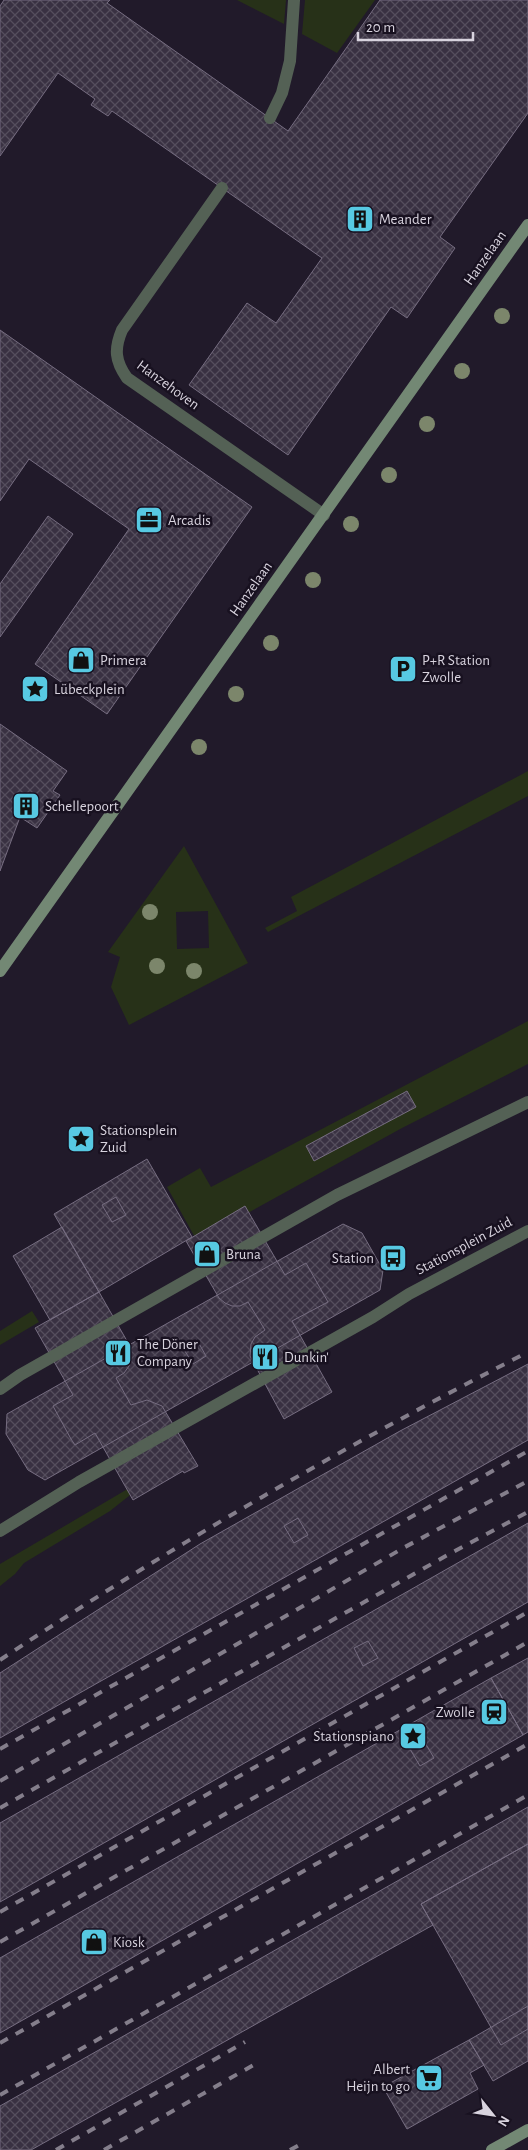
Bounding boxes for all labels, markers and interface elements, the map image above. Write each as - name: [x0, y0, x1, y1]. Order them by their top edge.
- scale bar: [358, 10, 473, 42]
- text: 20 m: [366, 20, 395, 35]
- building icon: Meander: [345, 204, 375, 234]
- place label: Meander: [379, 212, 432, 227]
- street label: Hanzelaan: [461, 228, 509, 288]
- street label: Hanzehoven: [134, 357, 202, 413]
- office icon: Arcadis: [134, 505, 164, 535]
- place label: Arcadis: [168, 513, 211, 528]
- street label: Hanzelaan: [227, 559, 275, 619]
- shop icon: Primera: [66, 645, 96, 675]
- place label: Primera: [100, 653, 147, 668]
- place label: P+R Station Zwolle: [422, 653, 490, 685]
- parking icon: P+R Station Zwolle: [388, 654, 418, 684]
- place icon: Lübeckplein: [20, 674, 50, 704]
- place label: Lübeckplein: [54, 682, 125, 697]
- building icon: Schellepoort: [11, 791, 41, 821]
- place label: Schellepoort: [45, 799, 119, 814]
- place label: Stationsplein Zuid: [100, 1123, 177, 1155]
- place icon: Stationsplein Zuid: [66, 1124, 96, 1154]
- street label: Stationsplein Zuid: [413, 1214, 515, 1278]
- shop icon: Bruna: [192, 1239, 222, 1269]
- bus stop icon: Station: [378, 1243, 408, 1273]
- place label: Bruna: [226, 1247, 261, 1262]
- place label: Station: [332, 1251, 374, 1266]
- place label: The Döner Company: [137, 1337, 198, 1369]
- restaurant icon: The Döner Company: [103, 1338, 133, 1368]
- restaurant icon: Dunkin': [250, 1342, 280, 1372]
- place label: Dunkin': [284, 1350, 329, 1365]
- station icon: Zwolle: [479, 1697, 509, 1727]
- place label: Zwolle: [436, 1705, 475, 1720]
- place icon: Stationspiano: [398, 1721, 428, 1751]
- place label: Stationspiano: [313, 1729, 394, 1744]
- shop icon: Kiosk: [79, 1927, 109, 1957]
- place label: Kiosk: [113, 1935, 145, 1950]
- place label: Albert Heijn to go: [346, 2062, 410, 2094]
- supermarket icon: Albert Heijn to go: [414, 2063, 444, 2093]
- north arrow: [468, 2090, 518, 2140]
- text: N: [495, 2113, 512, 2129]

